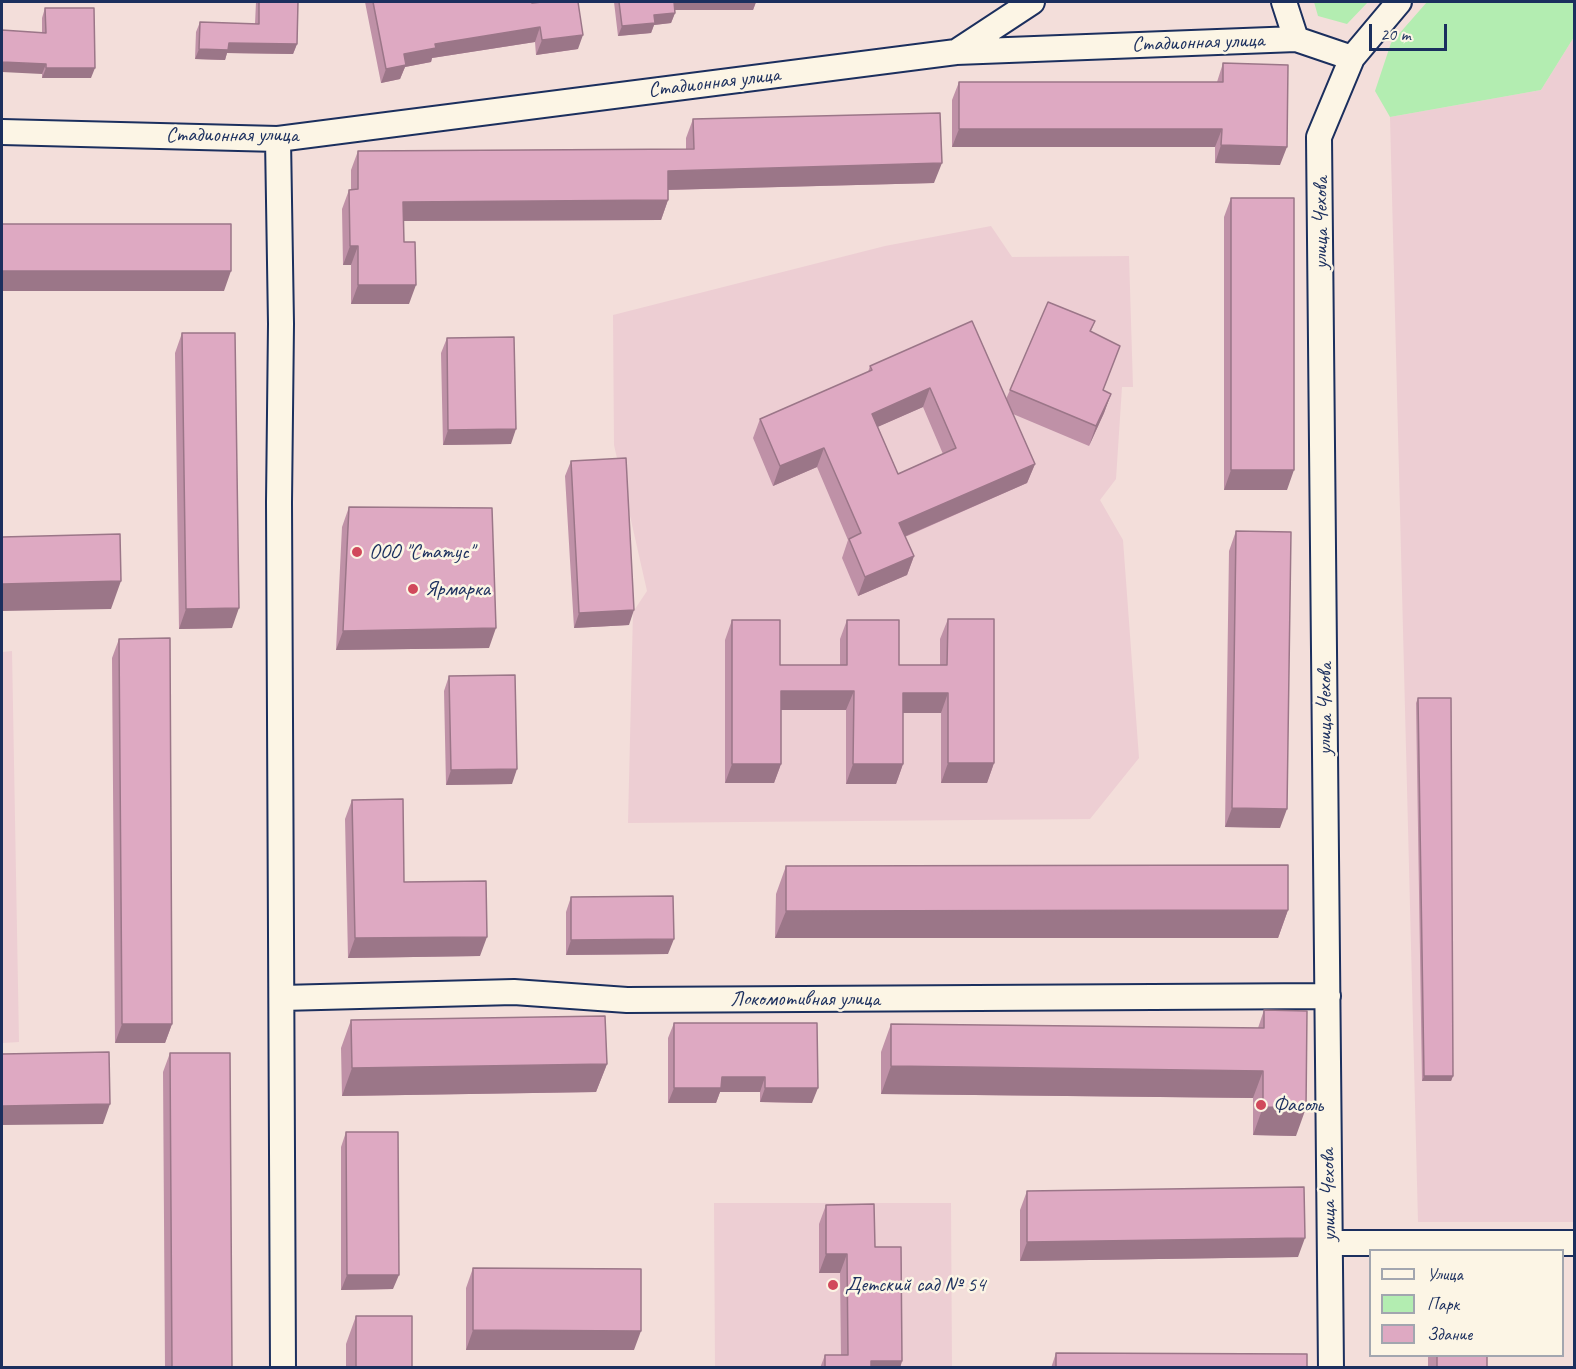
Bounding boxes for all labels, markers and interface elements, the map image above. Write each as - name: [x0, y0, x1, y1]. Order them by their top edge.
- scale bar: [1372, 12, 1450, 50]
- text: 20 m: [1380, 23, 1411, 45]
- street label: Стадионная улица: [1131, 28, 1265, 58]
- street label: Стадионная улица: [647, 62, 781, 104]
- street label: Стадионная улица: [166, 122, 298, 148]
- street label: улица Чехова: [1308, 177, 1334, 269]
- place label: ООО "Статус": [369, 539, 474, 565]
- marker: ООО "Статус": [350, 545, 364, 559]
- place label: Ярмарка: [425, 576, 490, 602]
- marker: Ярмарка: [406, 582, 420, 596]
- street label: улица Чехова: [1312, 663, 1338, 755]
- street label: Локомотивная улица: [730, 986, 880, 1012]
- place label: Фасоль: [1273, 1092, 1323, 1118]
- marker: Фасоль: [1254, 1098, 1268, 1112]
- street label: улица Чехова: [1316, 1149, 1342, 1241]
- legend: [1369, 1249, 1564, 1357]
- text: Улица: [1427, 1263, 1463, 1285]
- place label: Детский сад № 54: [845, 1272, 986, 1298]
- marker: Детский сад № 54: [826, 1278, 840, 1292]
- text: Парк: [1427, 1293, 1459, 1315]
- text: Здание: [1427, 1323, 1472, 1345]

